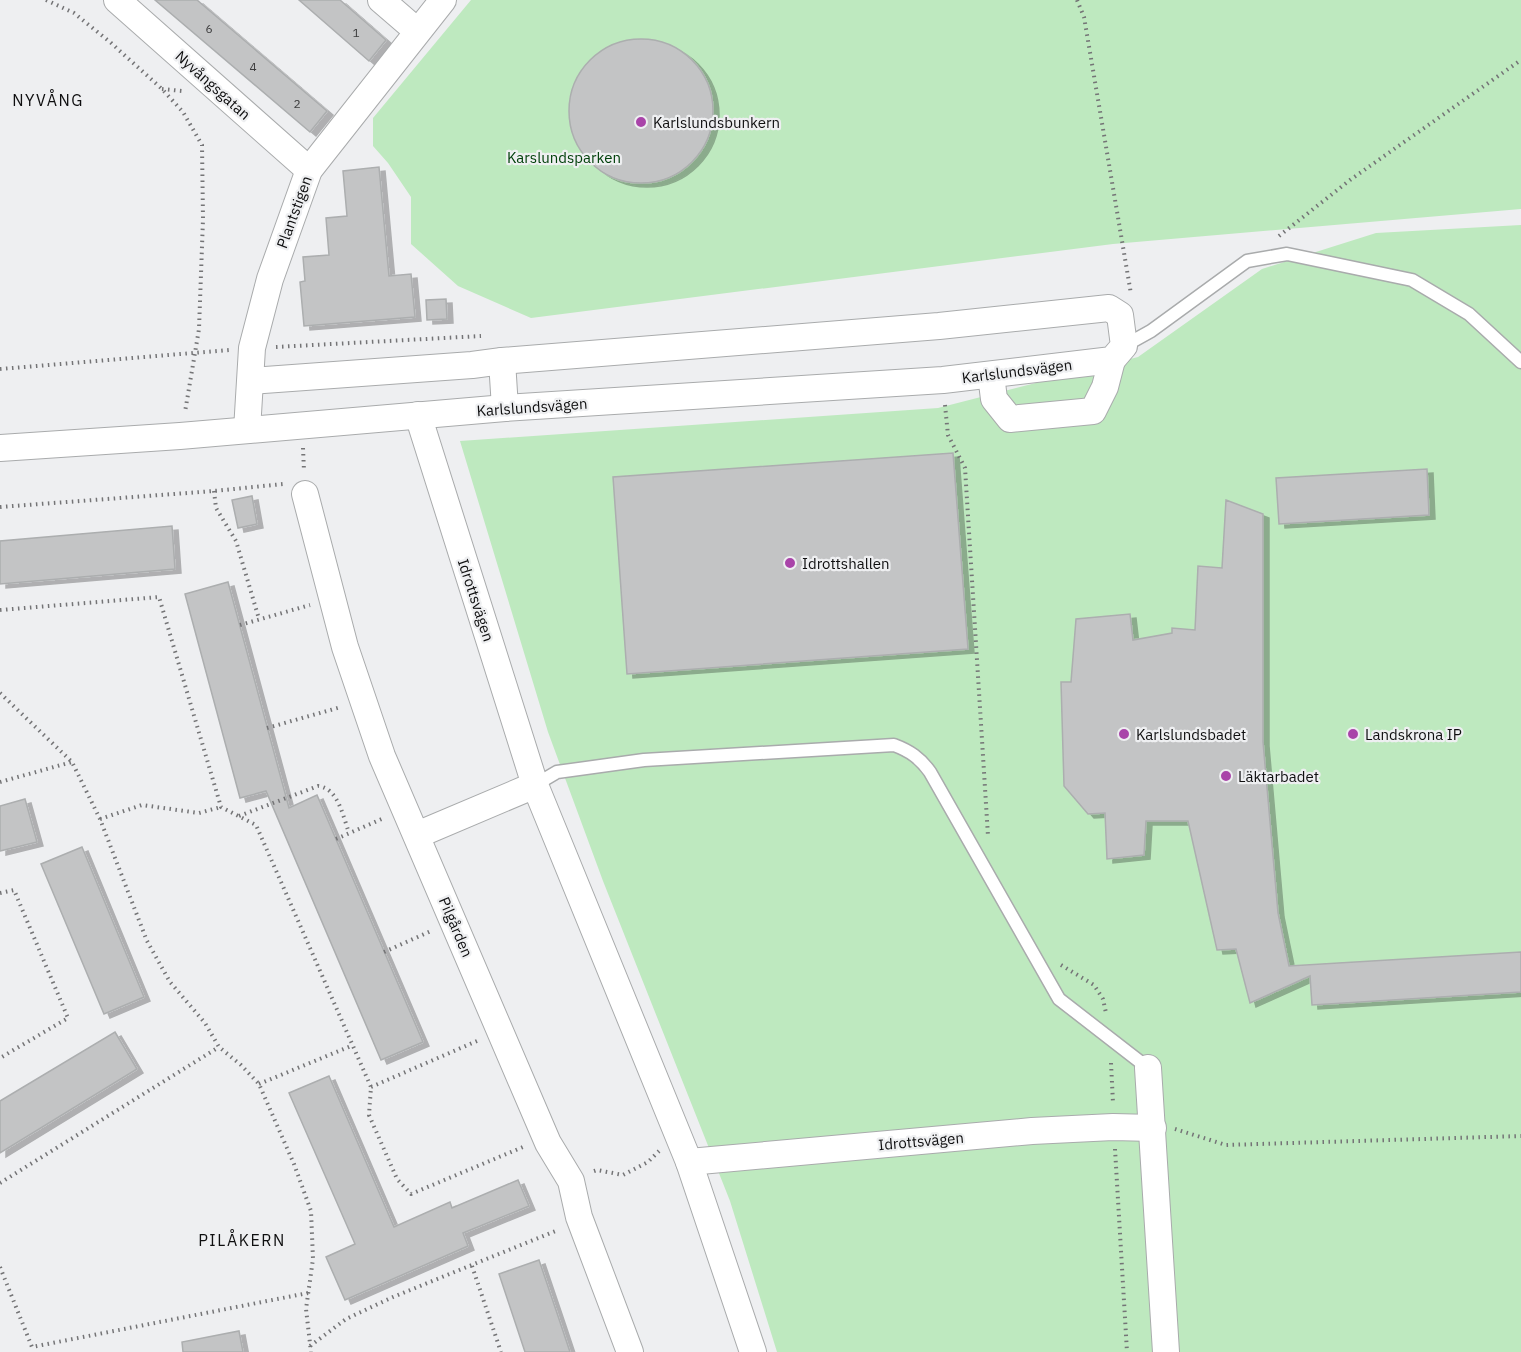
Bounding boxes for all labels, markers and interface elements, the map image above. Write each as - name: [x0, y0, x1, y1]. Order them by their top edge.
- house number: 6: [205, 21, 213, 36]
- house number: 1: [352, 25, 360, 40]
- street label: Nyvångsgatan: [171, 46, 255, 124]
- house number: 4: [249, 59, 257, 74]
- district label: NYVÅNG: [12, 89, 84, 110]
- house number: 2: [293, 96, 301, 111]
- place label: Karlslundsbunkern: [653, 113, 780, 132]
- marker: Karlslundsbunkern: [634, 115, 648, 129]
- park label: Karslundsparken: [507, 148, 621, 167]
- street label: Plantstigen: [272, 173, 316, 251]
- street label: Karlslundsvägen: [961, 355, 1073, 387]
- street label: Karlslundsvägen: [476, 394, 588, 420]
- place label: Idrottshallen: [802, 554, 890, 573]
- street label: Idrottsvägen: [454, 556, 498, 644]
- marker: Idrottshallen: [783, 556, 797, 570]
- place label: Karlslundsbadet: [1136, 725, 1246, 744]
- place label: Landskrona IP: [1365, 725, 1462, 744]
- marker: Karlslundsbadet: [1117, 727, 1131, 741]
- marker: Landskrona IP: [1346, 727, 1360, 741]
- place label: Läktarbadet: [1238, 767, 1319, 786]
- marker: Läktarbadet: [1219, 769, 1233, 783]
- street label: Pilgården: [435, 894, 477, 960]
- street label: Idrottsvägen: [877, 1128, 965, 1154]
- district label: PILÅKERN: [198, 1229, 286, 1250]

